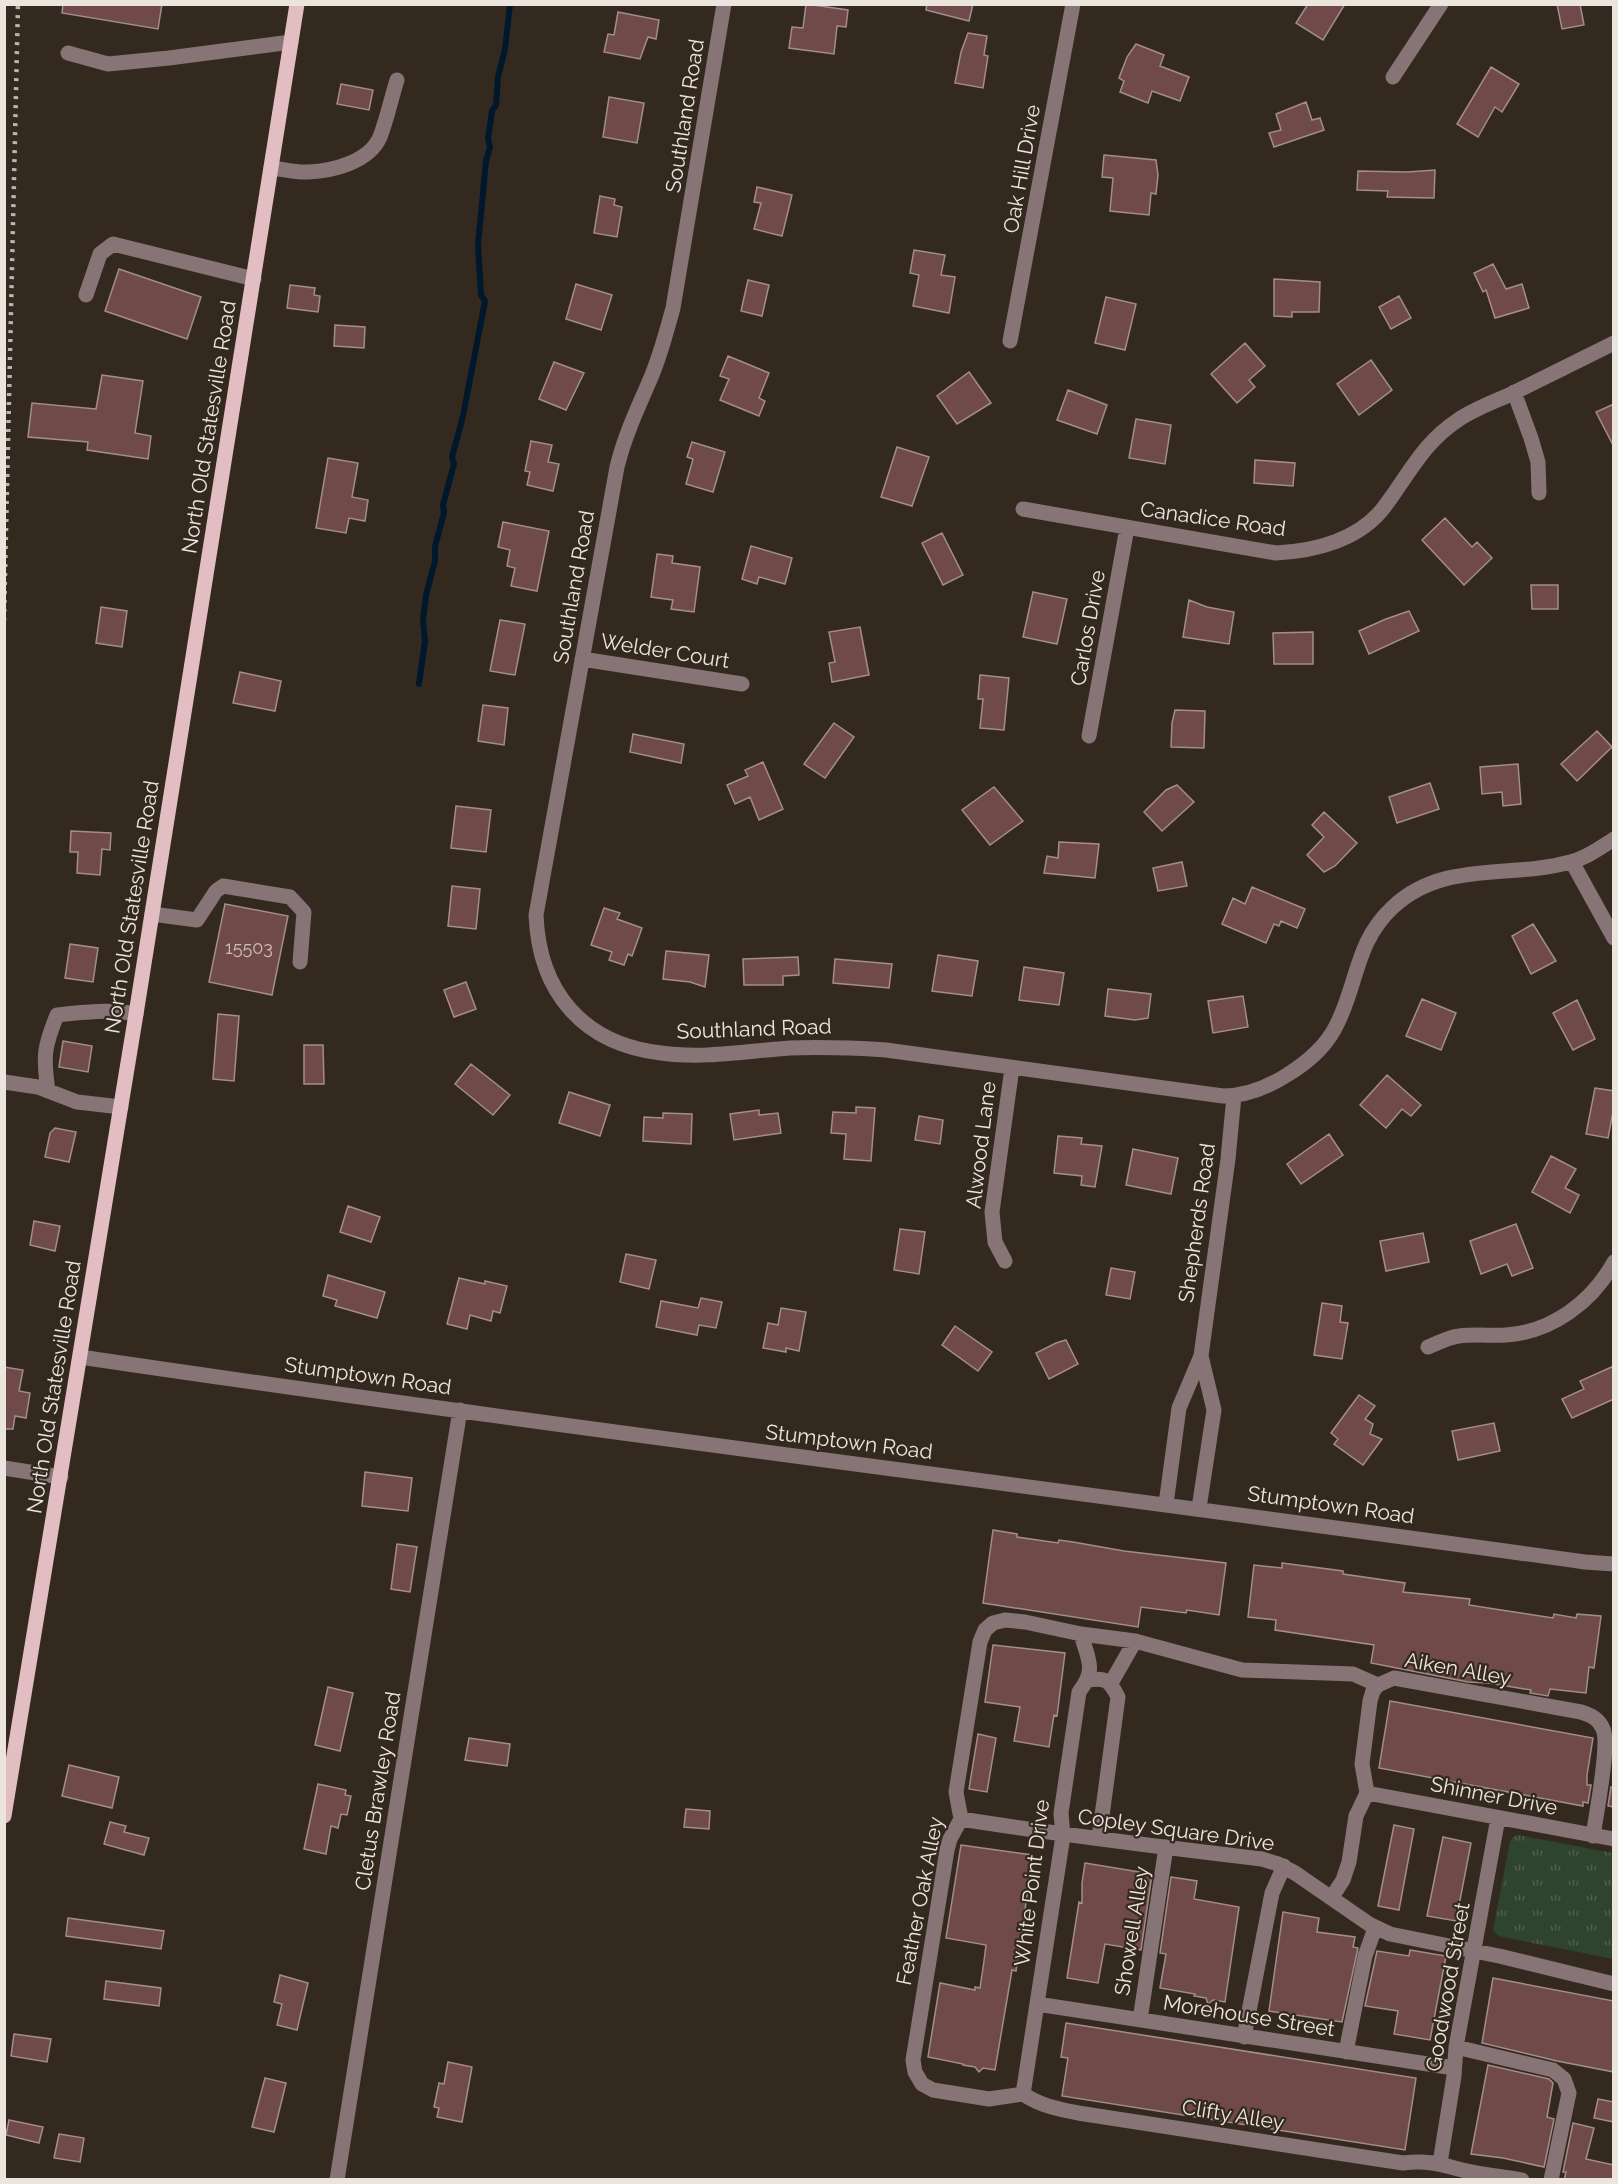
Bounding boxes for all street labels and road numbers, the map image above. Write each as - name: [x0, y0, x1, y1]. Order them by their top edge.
- street label: Southland Road: [660, 37, 709, 195]
- street label: Oak Hill Drive: [998, 103, 1045, 235]
- street label: North Old Statesville Road: [176, 299, 241, 555]
- street label: Canadice Road: [1139, 496, 1287, 541]
- street label: Southland Road: [548, 508, 599, 665]
- street label: Carlos Drive: [1065, 568, 1110, 688]
- street label: Welder Court: [599, 628, 731, 673]
- street label: North Old Statesville Road: [99, 779, 164, 1035]
- street label: Southland Road: [676, 1013, 832, 1044]
- street label: Alwood Lane: [960, 1080, 1001, 1210]
- street label: Shepherds Road: [1173, 1142, 1220, 1304]
- street label: North Old Statesville Road: [21, 1259, 86, 1515]
- street label: Stumptown Road: [283, 1351, 453, 1400]
- street label: Stumptown Road: [764, 1419, 934, 1464]
- street label: Stumptown Road: [1246, 1480, 1416, 1529]
- street label: Aiken Alley: [1403, 1647, 1513, 1690]
- street label: Cletus Brawley Road: [349, 1690, 406, 1892]
- street label: Shinner Drive: [1429, 1771, 1560, 1820]
- street label: White Point Drive: [1009, 1798, 1054, 1968]
- street label: Copley Square Drive: [1076, 1803, 1276, 1856]
- street label: Feather Oak Alley: [891, 1814, 948, 1987]
- street label: Showell Alley: [1109, 1864, 1154, 1997]
- street label: Goodwood Street: [1420, 1900, 1475, 2073]
- street label: Morehouse Street: [1162, 1990, 1337, 2041]
- street label: Clifty Alley: [1180, 2094, 1286, 2135]

